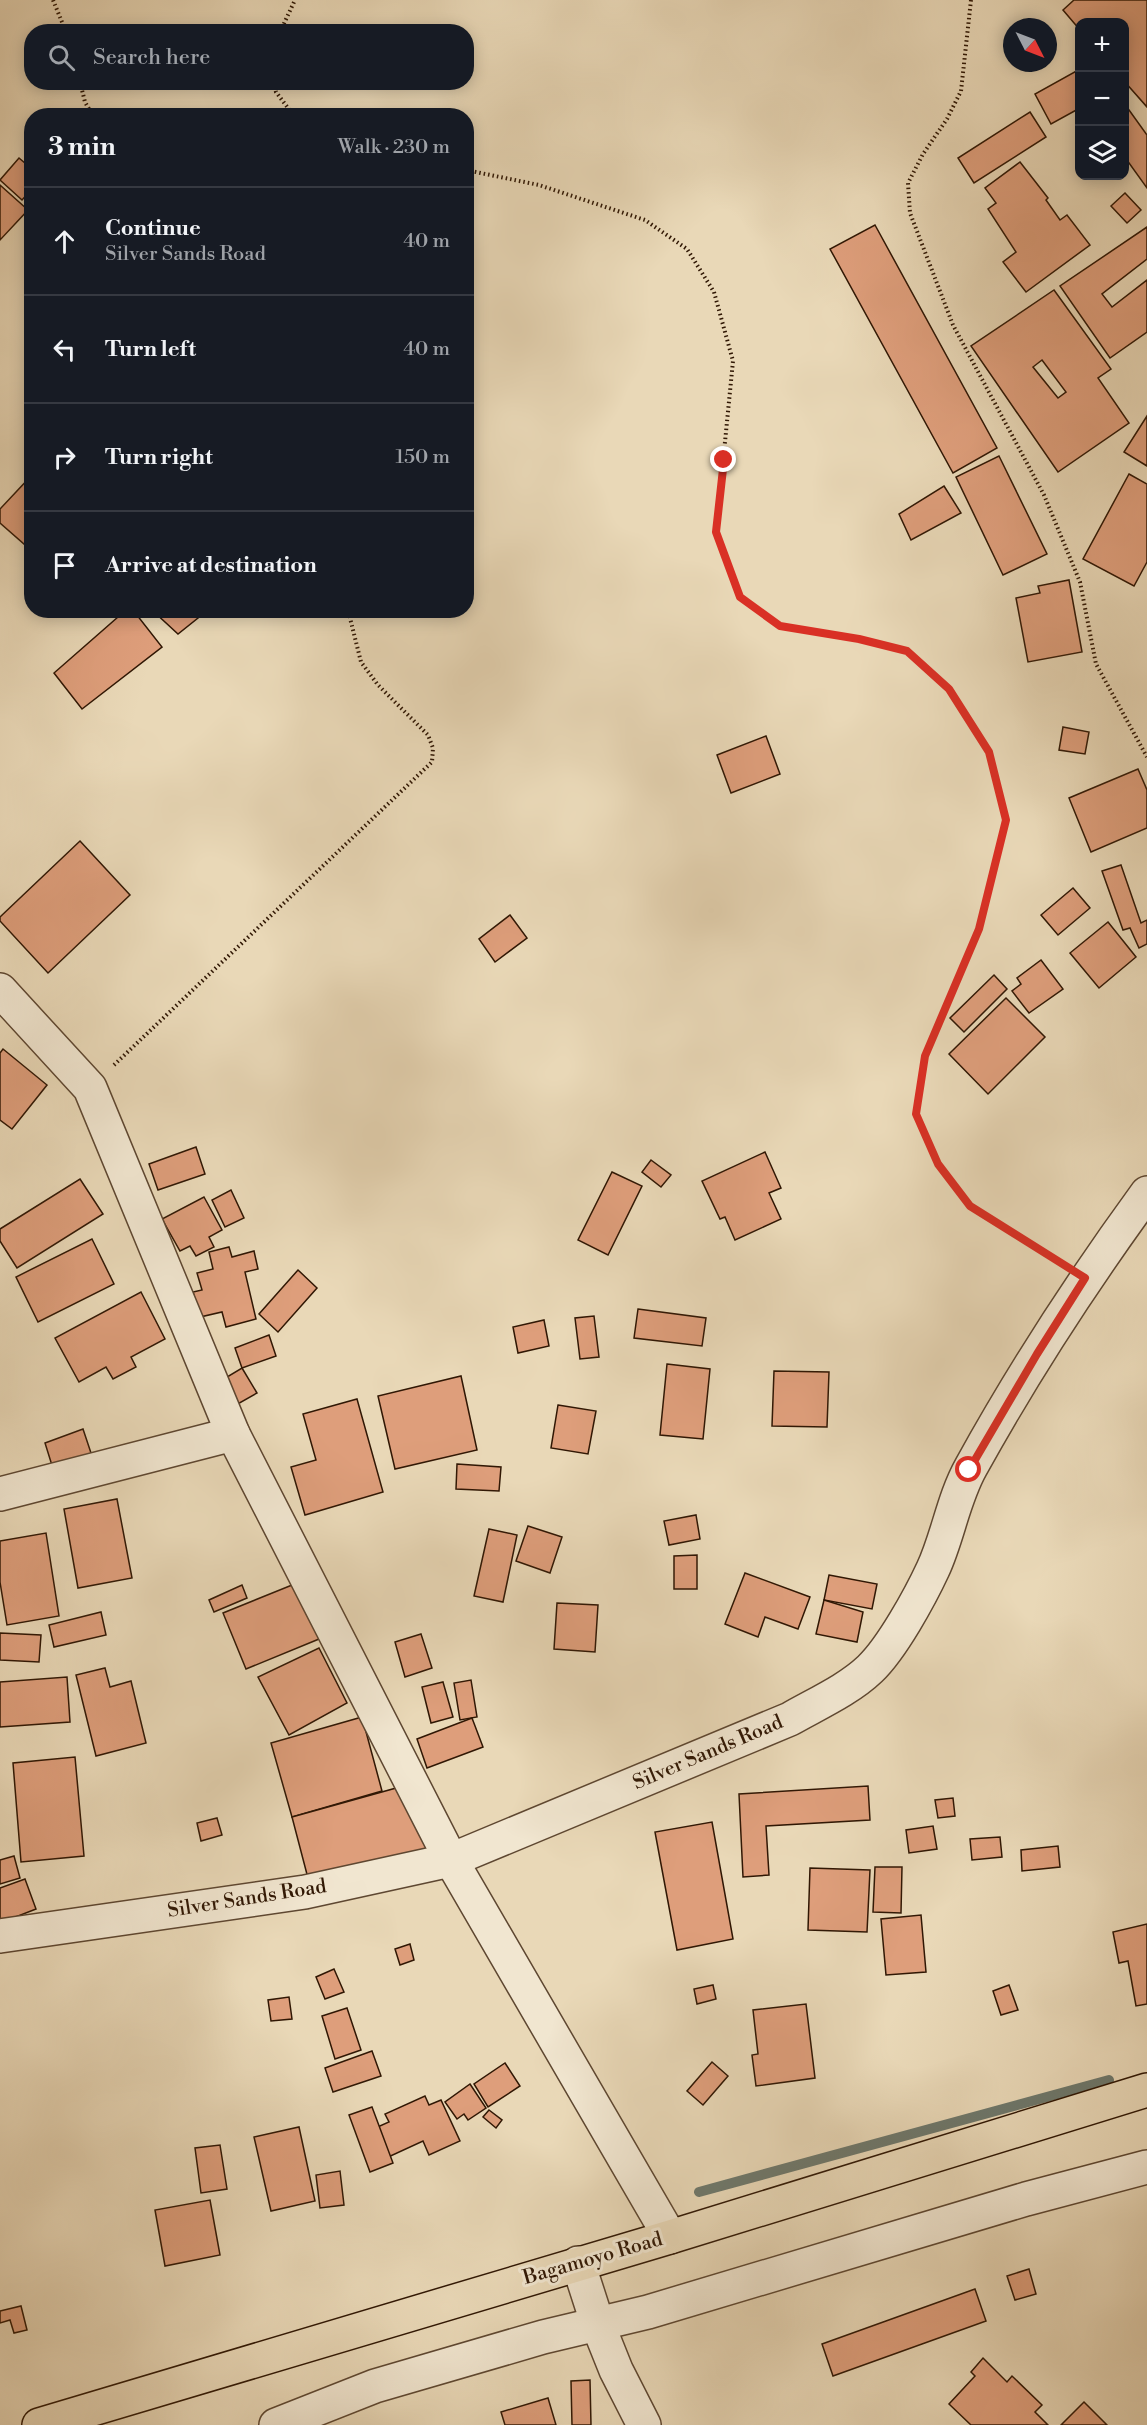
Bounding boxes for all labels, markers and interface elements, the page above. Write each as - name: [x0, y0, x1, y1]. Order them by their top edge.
- north arrow: [1003, 18, 1057, 72]
- map controls: [1075, 18, 1129, 180]
- button: +: [1075, 18, 1129, 72]
- search box: [24, 24, 474, 90]
- icon: search: [45, 41, 78, 74]
- text: Search here: [93, 44, 210, 71]
- button: −: [1075, 72, 1129, 126]
- button: layers: [1075, 126, 1129, 180]
- text: 3 min: [48, 131, 116, 163]
- text: Walk · 230 m: [338, 135, 450, 160]
- text: Continue: [105, 215, 201, 242]
- icon: ahead: [48, 225, 81, 258]
- text: 40 m: [403, 229, 450, 254]
- text: Silver Sands Road: [105, 242, 266, 267]
- icon: left: [48, 333, 81, 366]
- text: Turn left: [105, 336, 196, 363]
- text: 40 m: [403, 337, 450, 362]
- icon: right: [48, 441, 81, 474]
- text: Turn right: [105, 444, 213, 471]
- text: 150 m: [395, 445, 450, 470]
- route end: [710, 446, 736, 472]
- icon: arrive: [48, 549, 81, 582]
- text: Arrive at destination: [105, 552, 317, 579]
- route start: [955, 1456, 981, 1482]
- street label: Silver Sands Road: [629, 1710, 787, 1796]
- street label: Silver Sands Road: [166, 1874, 329, 1924]
- street label: Bagamoyo Road: [519, 2227, 666, 2291]

